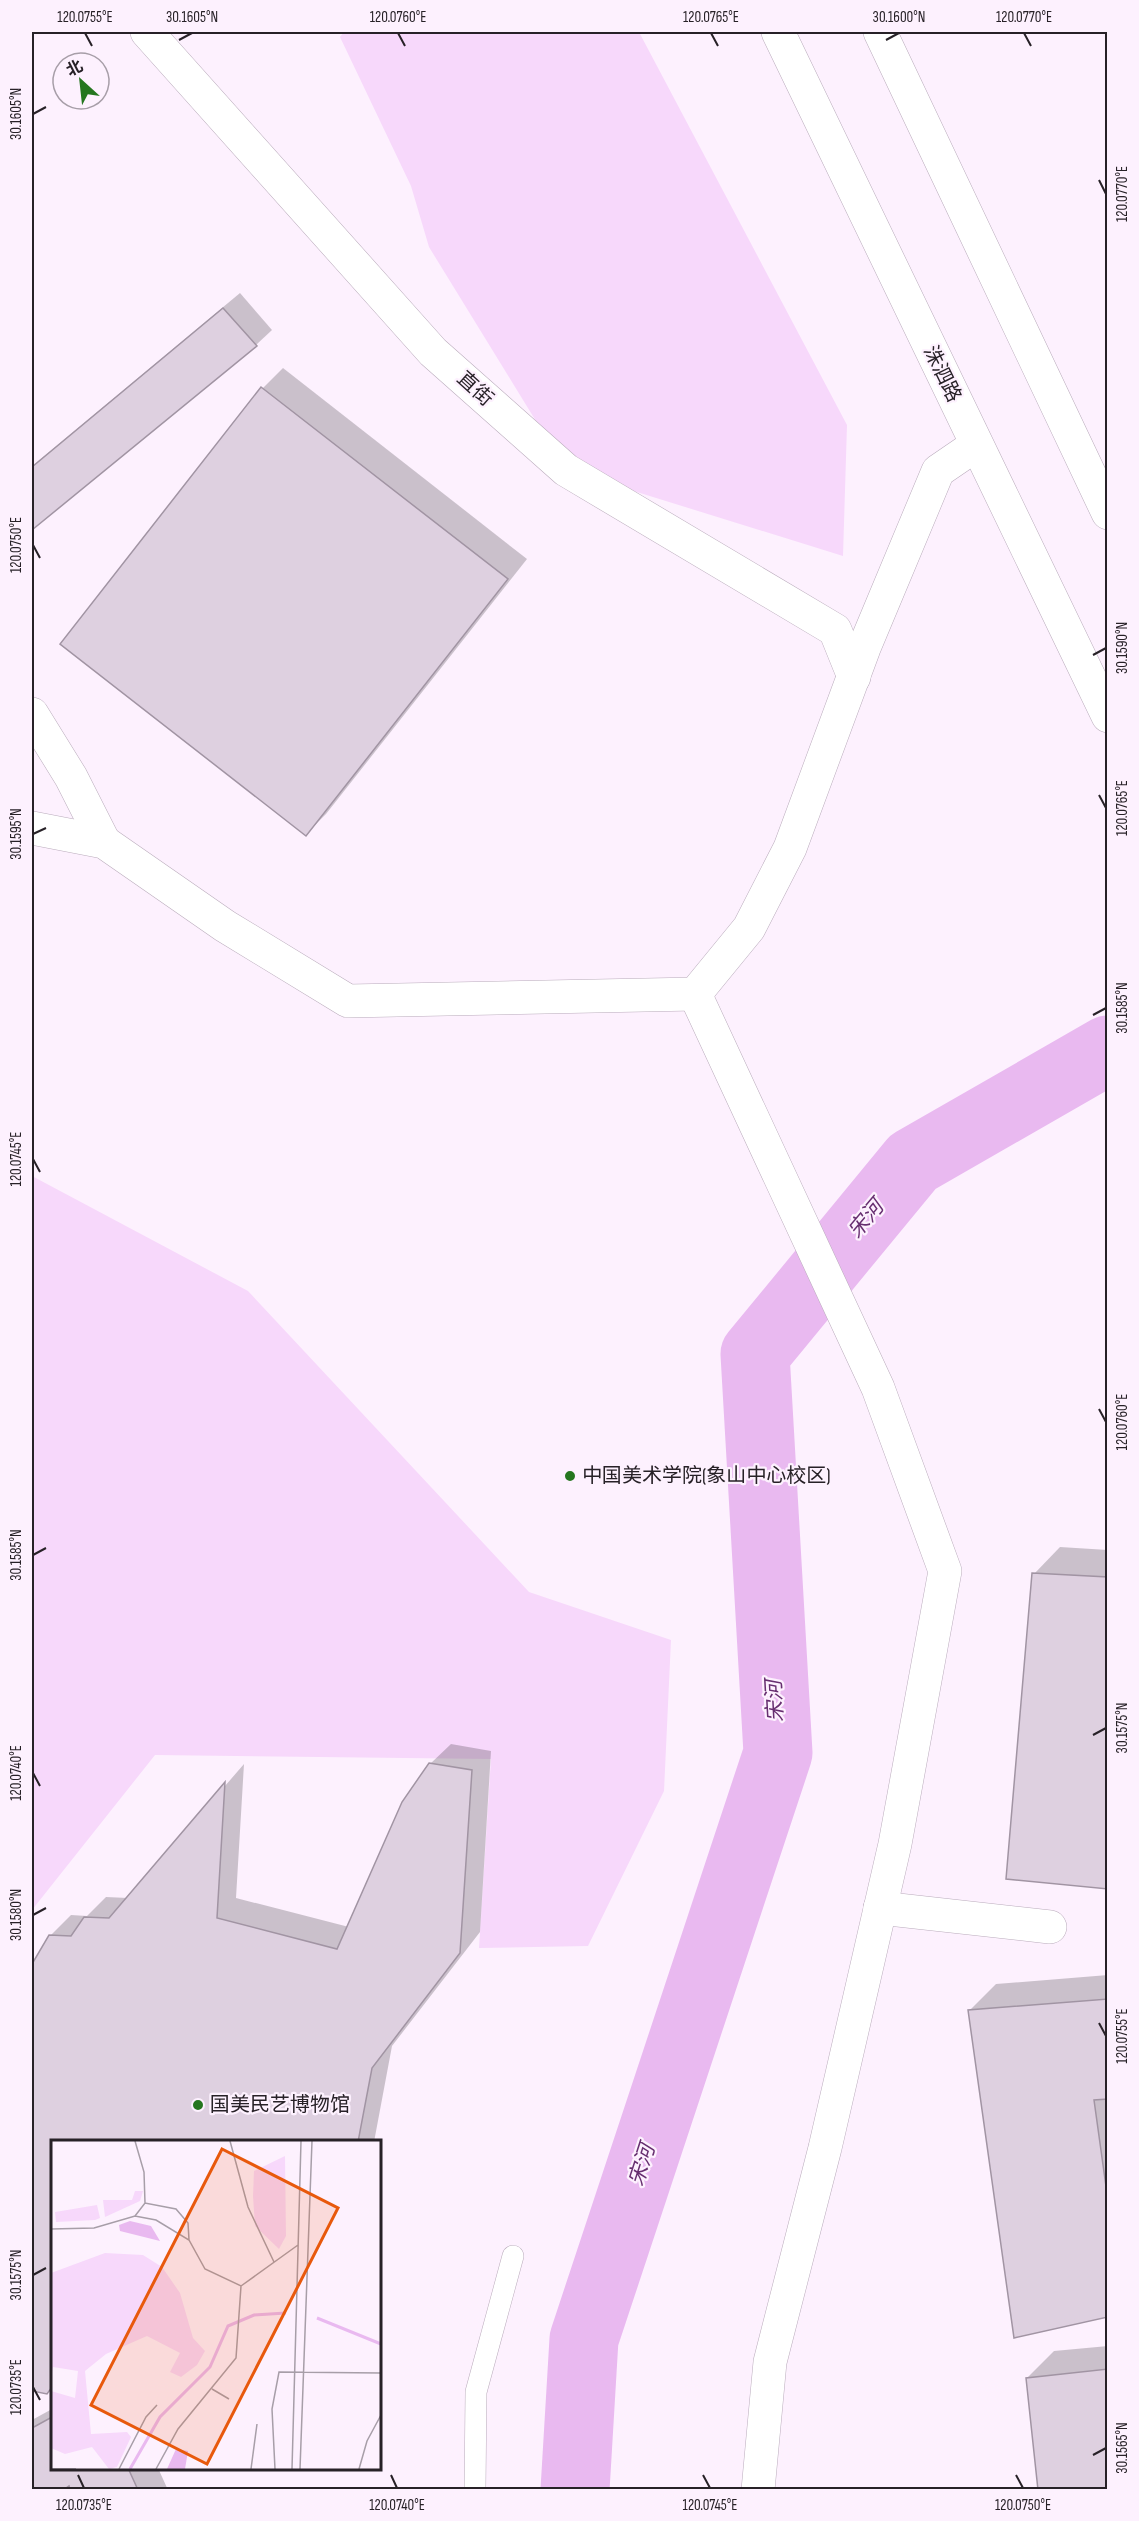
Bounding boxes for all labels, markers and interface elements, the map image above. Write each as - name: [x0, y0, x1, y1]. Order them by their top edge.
- text: 120.0755°E: [57, 8, 113, 27]
- text: 30.1605°N: [166, 8, 218, 27]
- text: 120.0760°E: [370, 8, 426, 27]
- text: 120.0765°E: [683, 8, 739, 27]
- text: 30.1600°N: [873, 8, 925, 27]
- text: 120.0770°E: [996, 8, 1052, 27]
- north arrow: [51, 51, 111, 111]
- text: 北: [63, 57, 86, 81]
- text: 30.1605°N: [7, 88, 26, 140]
- text: 120.0770°E: [1113, 166, 1132, 222]
- street label: 洙泗路: [918, 342, 966, 406]
- street label: 直街: [452, 367, 498, 411]
- text: 120.0750°E: [7, 517, 26, 573]
- text: 30.1590°N: [1113, 622, 1132, 674]
- text: 120.0765°E: [1113, 780, 1132, 836]
- text: 30.1595°N: [7, 808, 26, 860]
- text: 30.1585°N: [1113, 982, 1132, 1034]
- text: 120.0745°E: [7, 1131, 26, 1187]
- water label: 宋河: [843, 1192, 892, 1243]
- text: 120.0760°E: [1113, 1394, 1132, 1450]
- place label: 中国美术学院(象山中心校区): [582, 1464, 831, 1488]
- marker: 中国美术学院(象山中心校区): [563, 1469, 577, 1483]
- text: 30.1585°N: [7, 1529, 26, 1581]
- water label: 宋河: [761, 1675, 789, 1723]
- text: 30.1575°N: [1113, 1703, 1132, 1753]
- text: 120.0740°E: [7, 1745, 26, 1801]
- text: 30.1580°N: [7, 1889, 26, 1941]
- text: 120.0755°E: [1113, 2008, 1132, 2064]
- place label: 国美民艺博物馆: [210, 2093, 350, 2117]
- marker: 国美民艺博物馆: [191, 2098, 205, 2112]
- water label: 宋河: [624, 2137, 662, 2189]
- inset map: [51, 2140, 381, 2470]
- text: 30.1575°N: [7, 2250, 26, 2300]
- text: 120.0735°E: [7, 2359, 26, 2415]
- text: 30.1565°N: [1113, 2422, 1132, 2474]
- text: 120.0735°E: [56, 2496, 112, 2515]
- text: 120.0740°E: [369, 2496, 425, 2515]
- text: 120.0745°E: [682, 2496, 738, 2515]
- text: 120.0750°E: [995, 2496, 1051, 2515]

